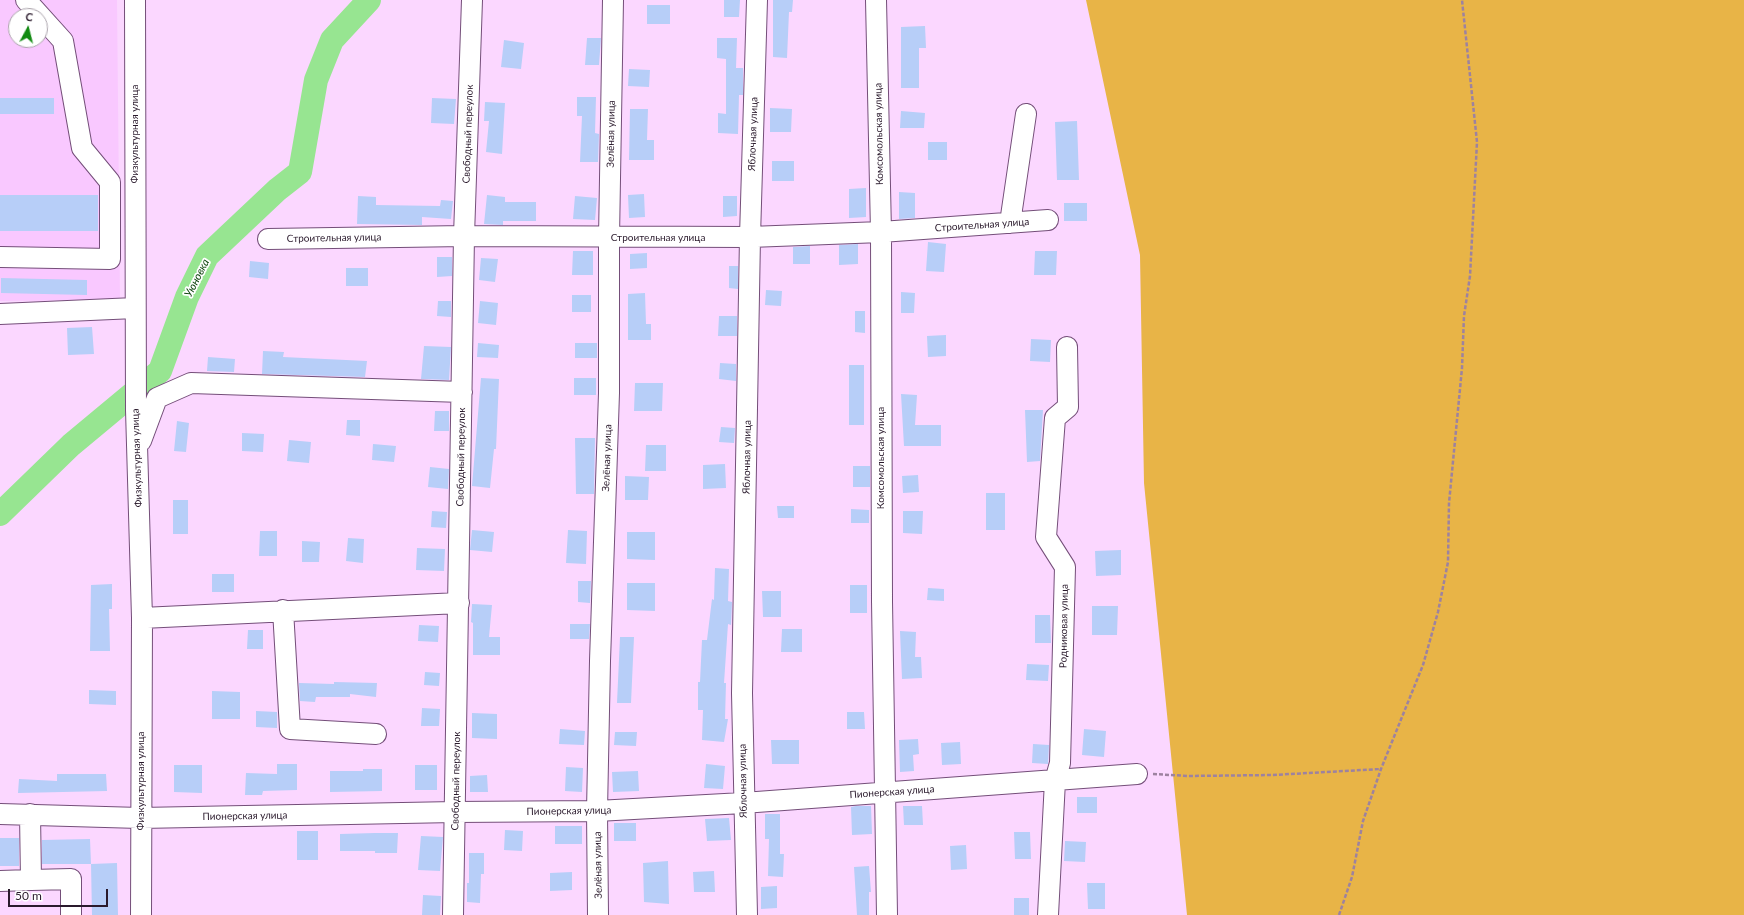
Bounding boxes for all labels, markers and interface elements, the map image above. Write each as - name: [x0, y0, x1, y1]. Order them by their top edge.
- north arrow: [8, 8, 48, 48]
- text: С: [25, 10, 34, 23]
- street label: Комсомольская улица: [872, 83, 886, 185]
- street label: Физкультурная улица: [129, 84, 141, 184]
- street label: Свободный переулок: [460, 84, 476, 184]
- street label: Яблочная улица: [746, 97, 760, 171]
- street label: Зелёная улица: [604, 100, 618, 168]
- street label: Строительная улица: [934, 216, 1030, 234]
- street label: Строительная улица: [287, 231, 381, 245]
- street label: Строительная улица: [611, 232, 705, 244]
- water label: Уюновка: [182, 257, 212, 299]
- street label: Свободный переулок: [454, 407, 468, 507]
- street label: Комсомольская улица: [875, 407, 887, 509]
- street label: Физкультурная улица: [129, 408, 145, 508]
- street label: Яблочная улица: [740, 420, 754, 494]
- street label: Зелёная улица: [600, 424, 614, 492]
- street label: Родниковая улица: [1057, 584, 1071, 668]
- street label: Физкультурная улица: [135, 731, 147, 831]
- street label: Свободный переулок: [449, 731, 463, 831]
- street label: Яблочная улица: [736, 744, 750, 818]
- street label: Пионерская улица: [849, 783, 935, 801]
- street label: Пионерская улица: [526, 804, 612, 818]
- street label: Пионерская улица: [202, 809, 288, 823]
- street label: Зелёная улица: [591, 831, 605, 899]
- scale bar: [10, 881, 110, 907]
- text: 50 m: [15, 888, 42, 903]

